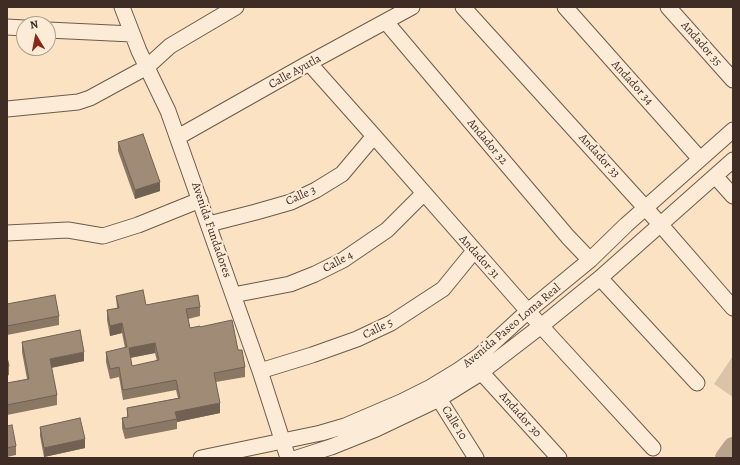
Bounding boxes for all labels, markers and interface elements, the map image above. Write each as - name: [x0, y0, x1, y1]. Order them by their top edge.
- north arrow: [16, 16, 56, 56]
- text: N: [29, 17, 39, 33]
- street label: Andador 35: [678, 19, 724, 69]
- street label: Calle Ayutla: [266, 52, 324, 92]
- street label: Andador 34: [608, 58, 656, 108]
- street label: Andador 32: [464, 116, 510, 168]
- street label: Andador 33: [575, 131, 623, 181]
- street label: Avenida Fundadores: [188, 180, 234, 280]
- street label: Calle 3: [284, 183, 318, 209]
- street label: Andador 31: [456, 232, 502, 282]
- street label: Calle 4: [320, 248, 356, 276]
- street label: Avenida Paseo Loma Real: [460, 281, 564, 371]
- street label: Calle 5: [361, 316, 395, 342]
- street label: Andador 30: [496, 389, 544, 441]
- street label: Calle 10: [438, 403, 470, 443]

